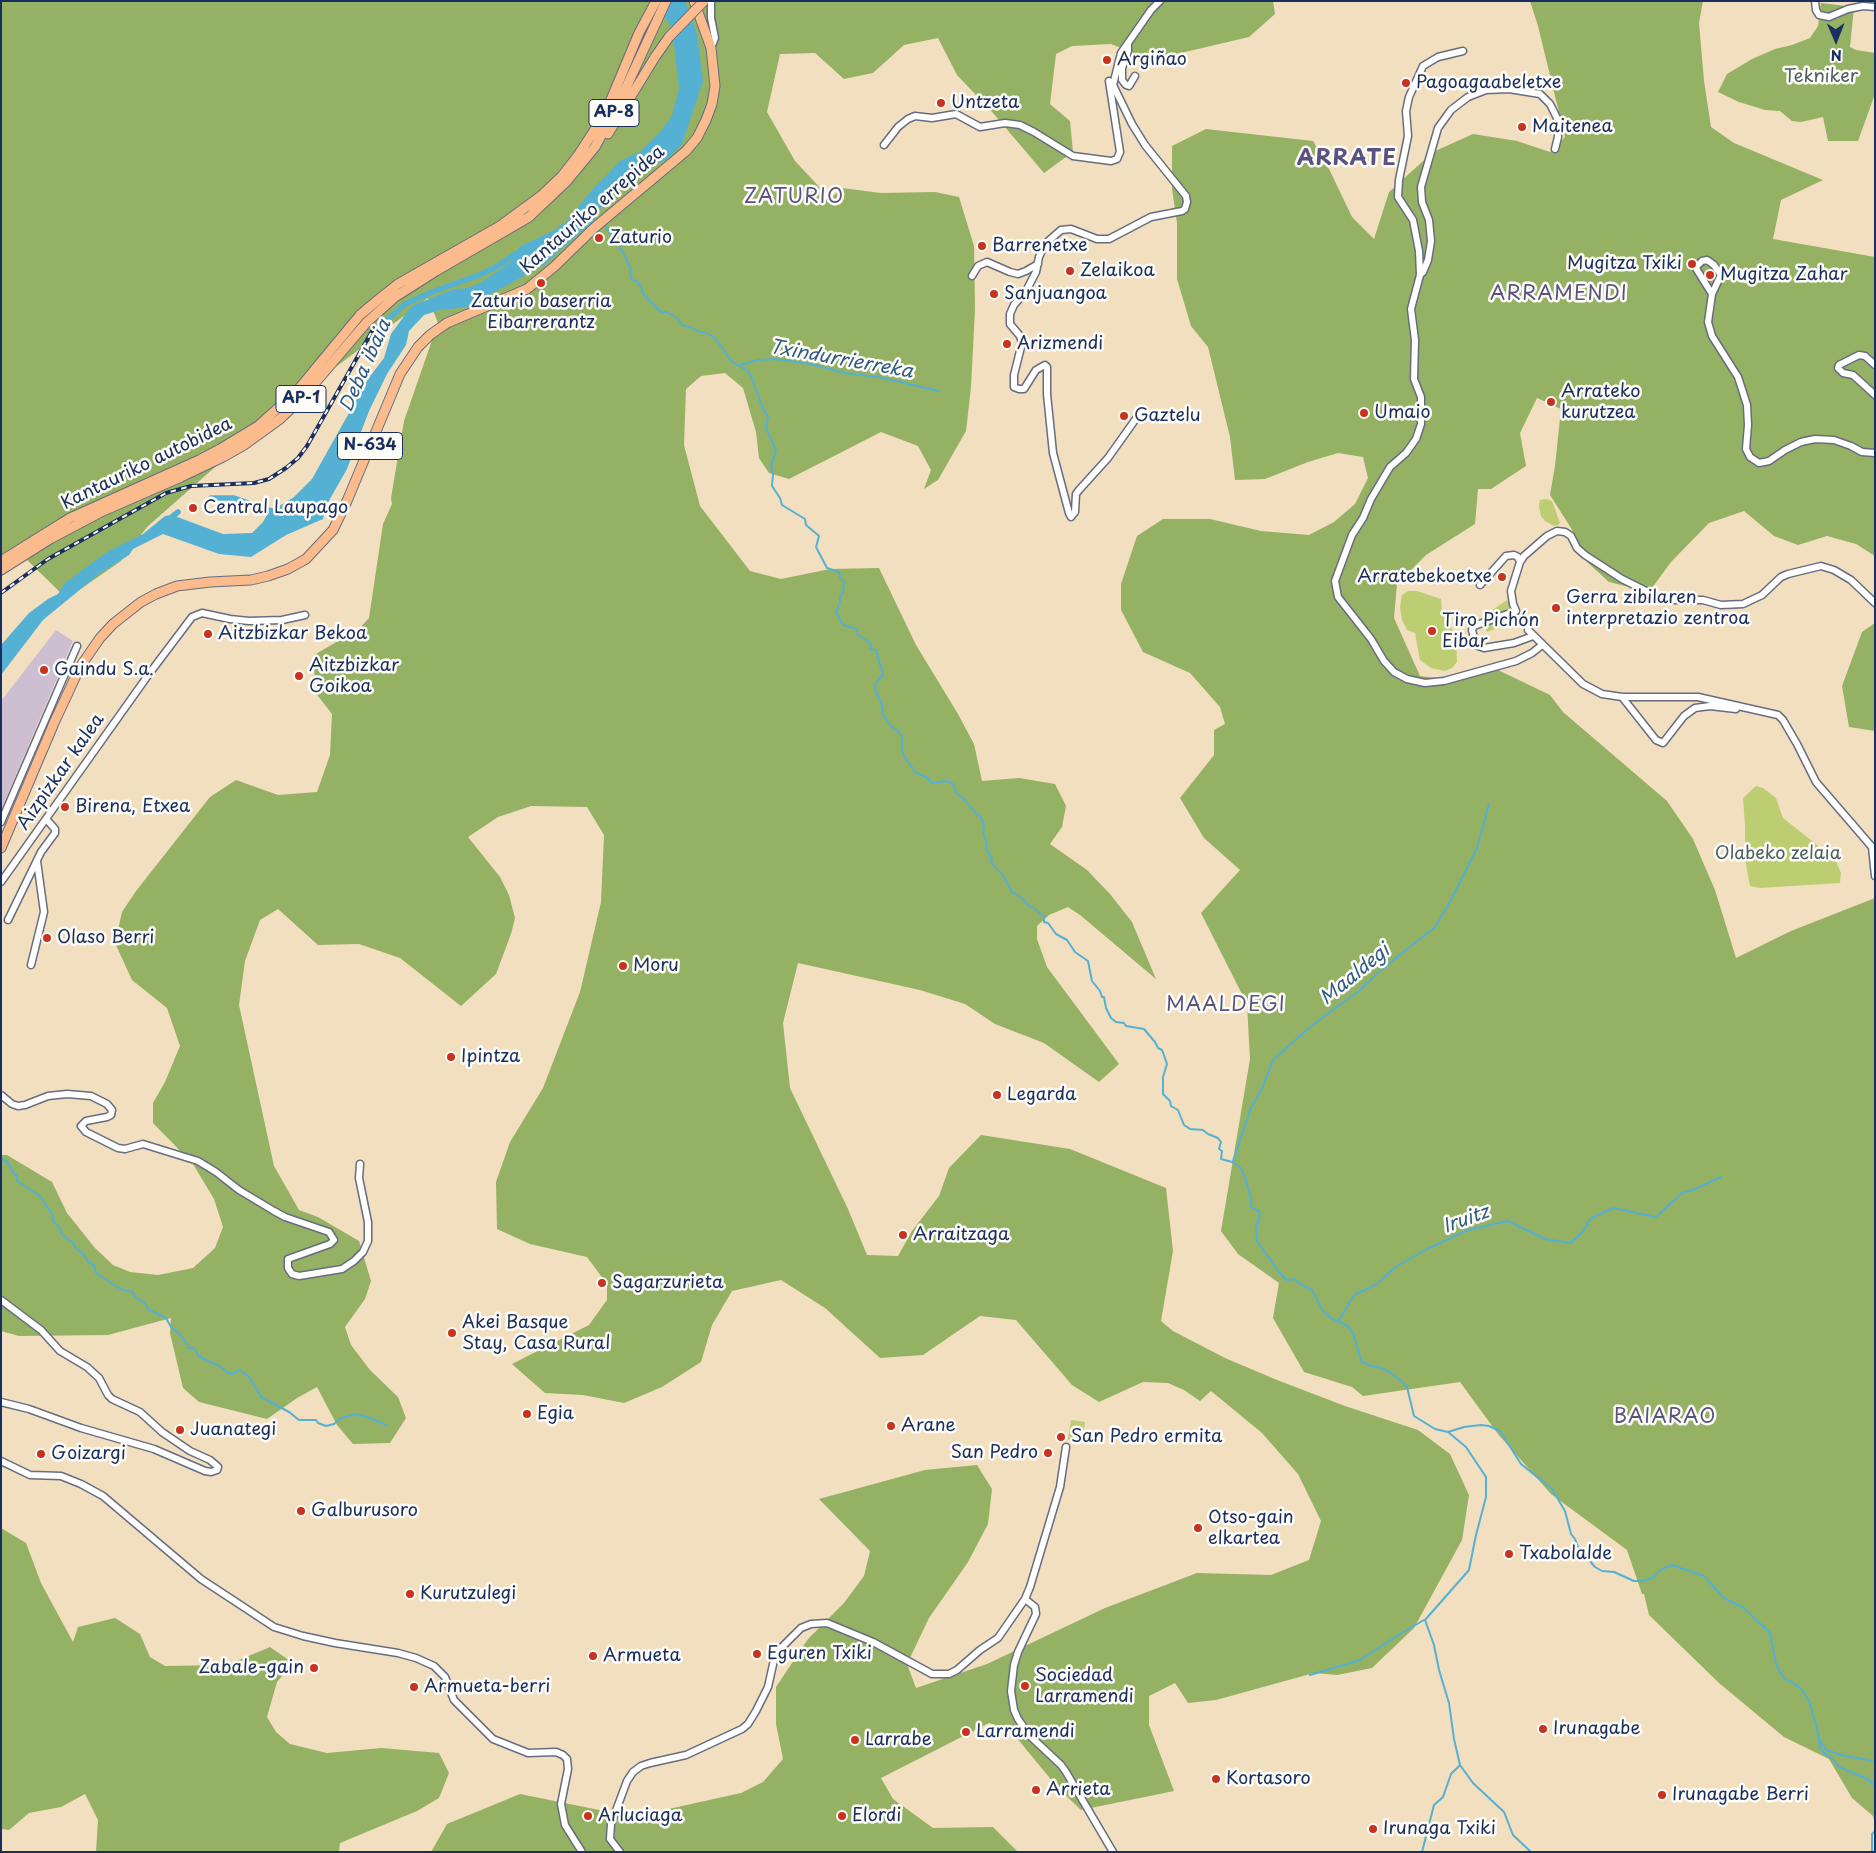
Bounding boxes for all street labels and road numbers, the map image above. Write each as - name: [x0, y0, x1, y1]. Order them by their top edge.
- road number: AP-8: [589, 100, 639, 126]
- street label: Kantauriko errepidea: [517, 142, 669, 278]
- road number: AP-1: [276, 386, 326, 412]
- street label: Kantauriko autobidea: [58, 413, 236, 515]
- road number: N-634: [338, 432, 402, 460]
- street label: Aizpizkar kalea: [13, 710, 109, 834]

